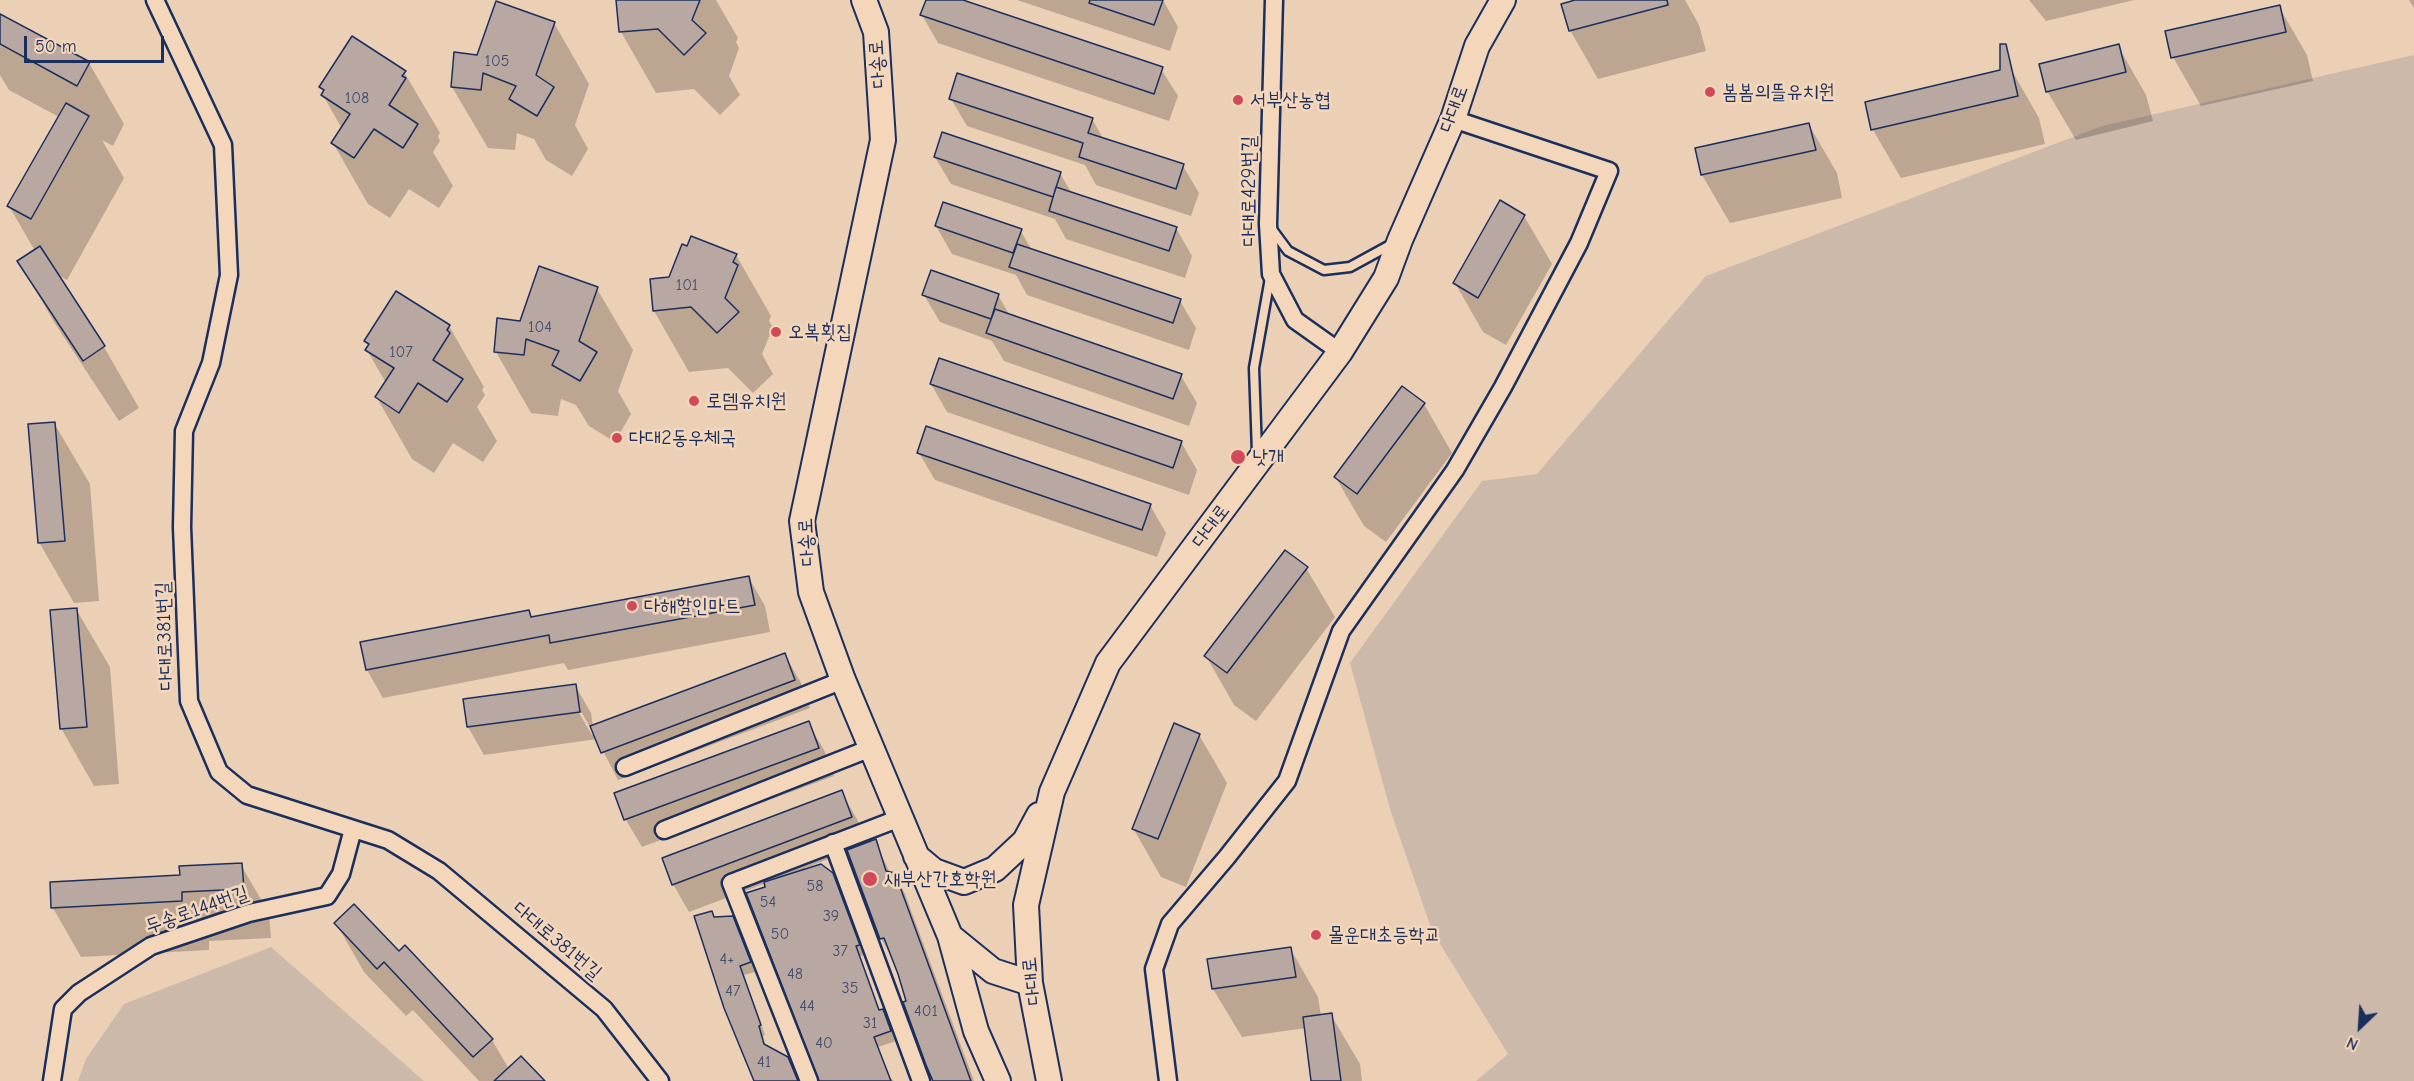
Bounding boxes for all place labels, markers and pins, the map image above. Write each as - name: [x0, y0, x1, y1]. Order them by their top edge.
- place label: 봄봄의뜰유치원: [1722, 80, 1835, 104]
- marker: 봄봄의뜰유치원: [1703, 85, 1717, 99]
- place label: 서부산농협: [1250, 88, 1330, 112]
- marker: 서부산농협: [1231, 93, 1245, 107]
- place label: 오복횟집: [788, 320, 852, 344]
- marker: 오복횟집: [769, 325, 783, 339]
- place label: 로뎀유치원: [706, 389, 786, 413]
- marker: 로뎀유치원: [687, 394, 701, 408]
- place label: 다대2동우체국: [629, 426, 736, 450]
- marker: 다대2동우체국: [610, 431, 624, 445]
- place label: 낫개: [1252, 445, 1284, 469]
- marker: 낫개: [1229, 448, 1247, 466]
- place label: 다해할인마트: [644, 594, 741, 618]
- marker: 다해할인마트: [625, 599, 639, 613]
- place label: 새부산간호학원: [884, 867, 997, 891]
- marker: 새부산간호학원: [861, 870, 879, 888]
- place label: 몰운대초등학교: [1328, 923, 1441, 947]
- marker: 몰운대초등학교: [1309, 928, 1323, 942]

